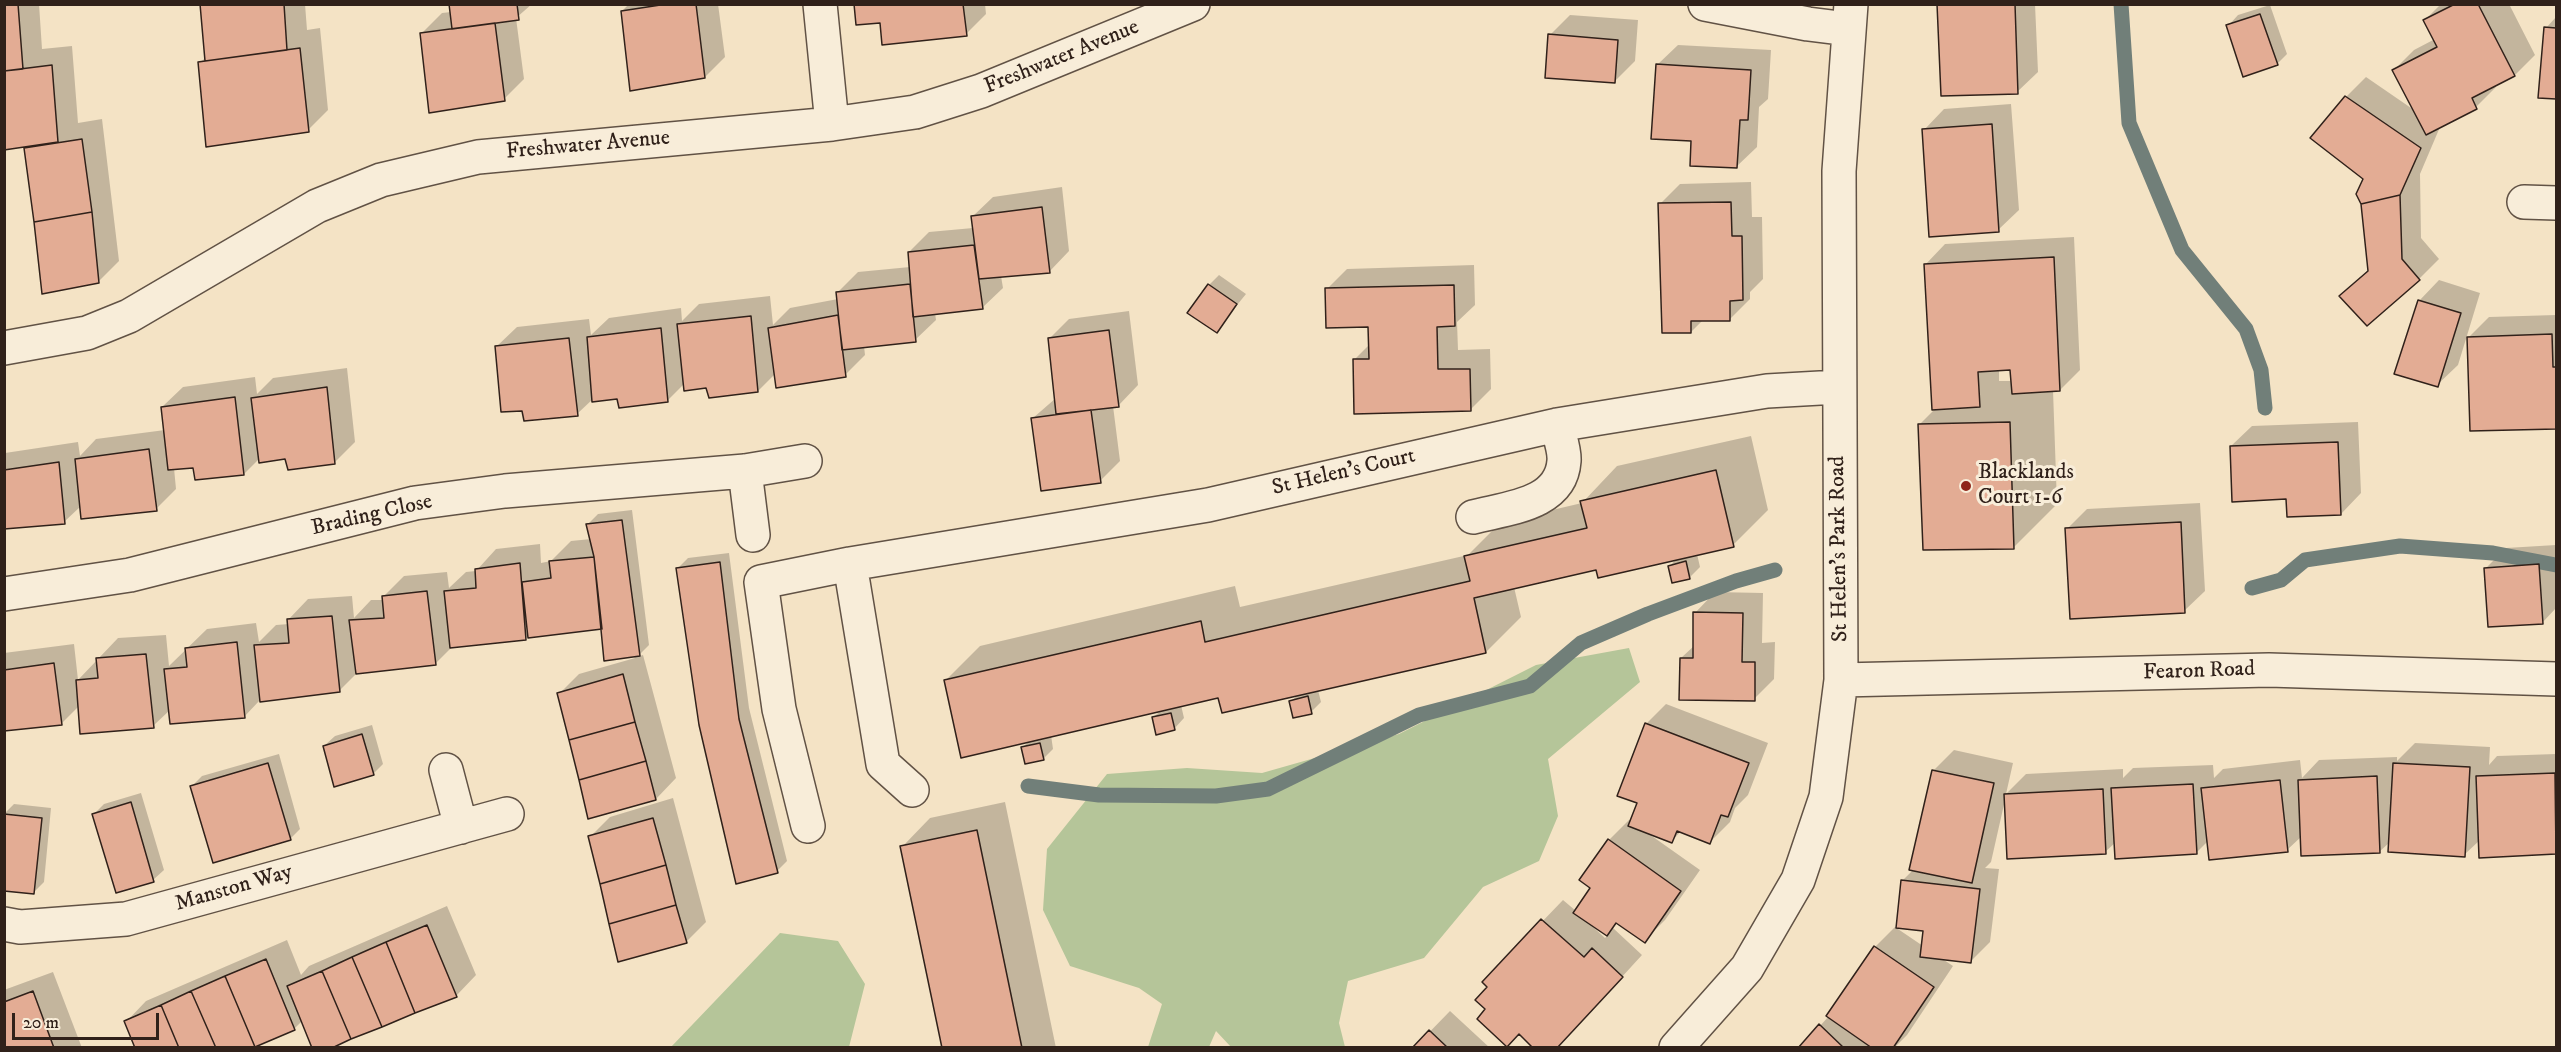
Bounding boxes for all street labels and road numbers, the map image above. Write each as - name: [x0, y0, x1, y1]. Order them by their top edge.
- street label: Freshwater Avenue: [981, 15, 1143, 101]
- street label: Freshwater Avenue: [505, 126, 671, 166]
- street label: St Helen's Court: [1270, 444, 1418, 502]
- street label: St Helen's Park Road: [1825, 456, 1855, 642]
- street label: Brading Close: [309, 489, 435, 543]
- street label: Fearon Road: [2143, 657, 2255, 687]
- street label: Manston Way: [172, 860, 296, 918]

